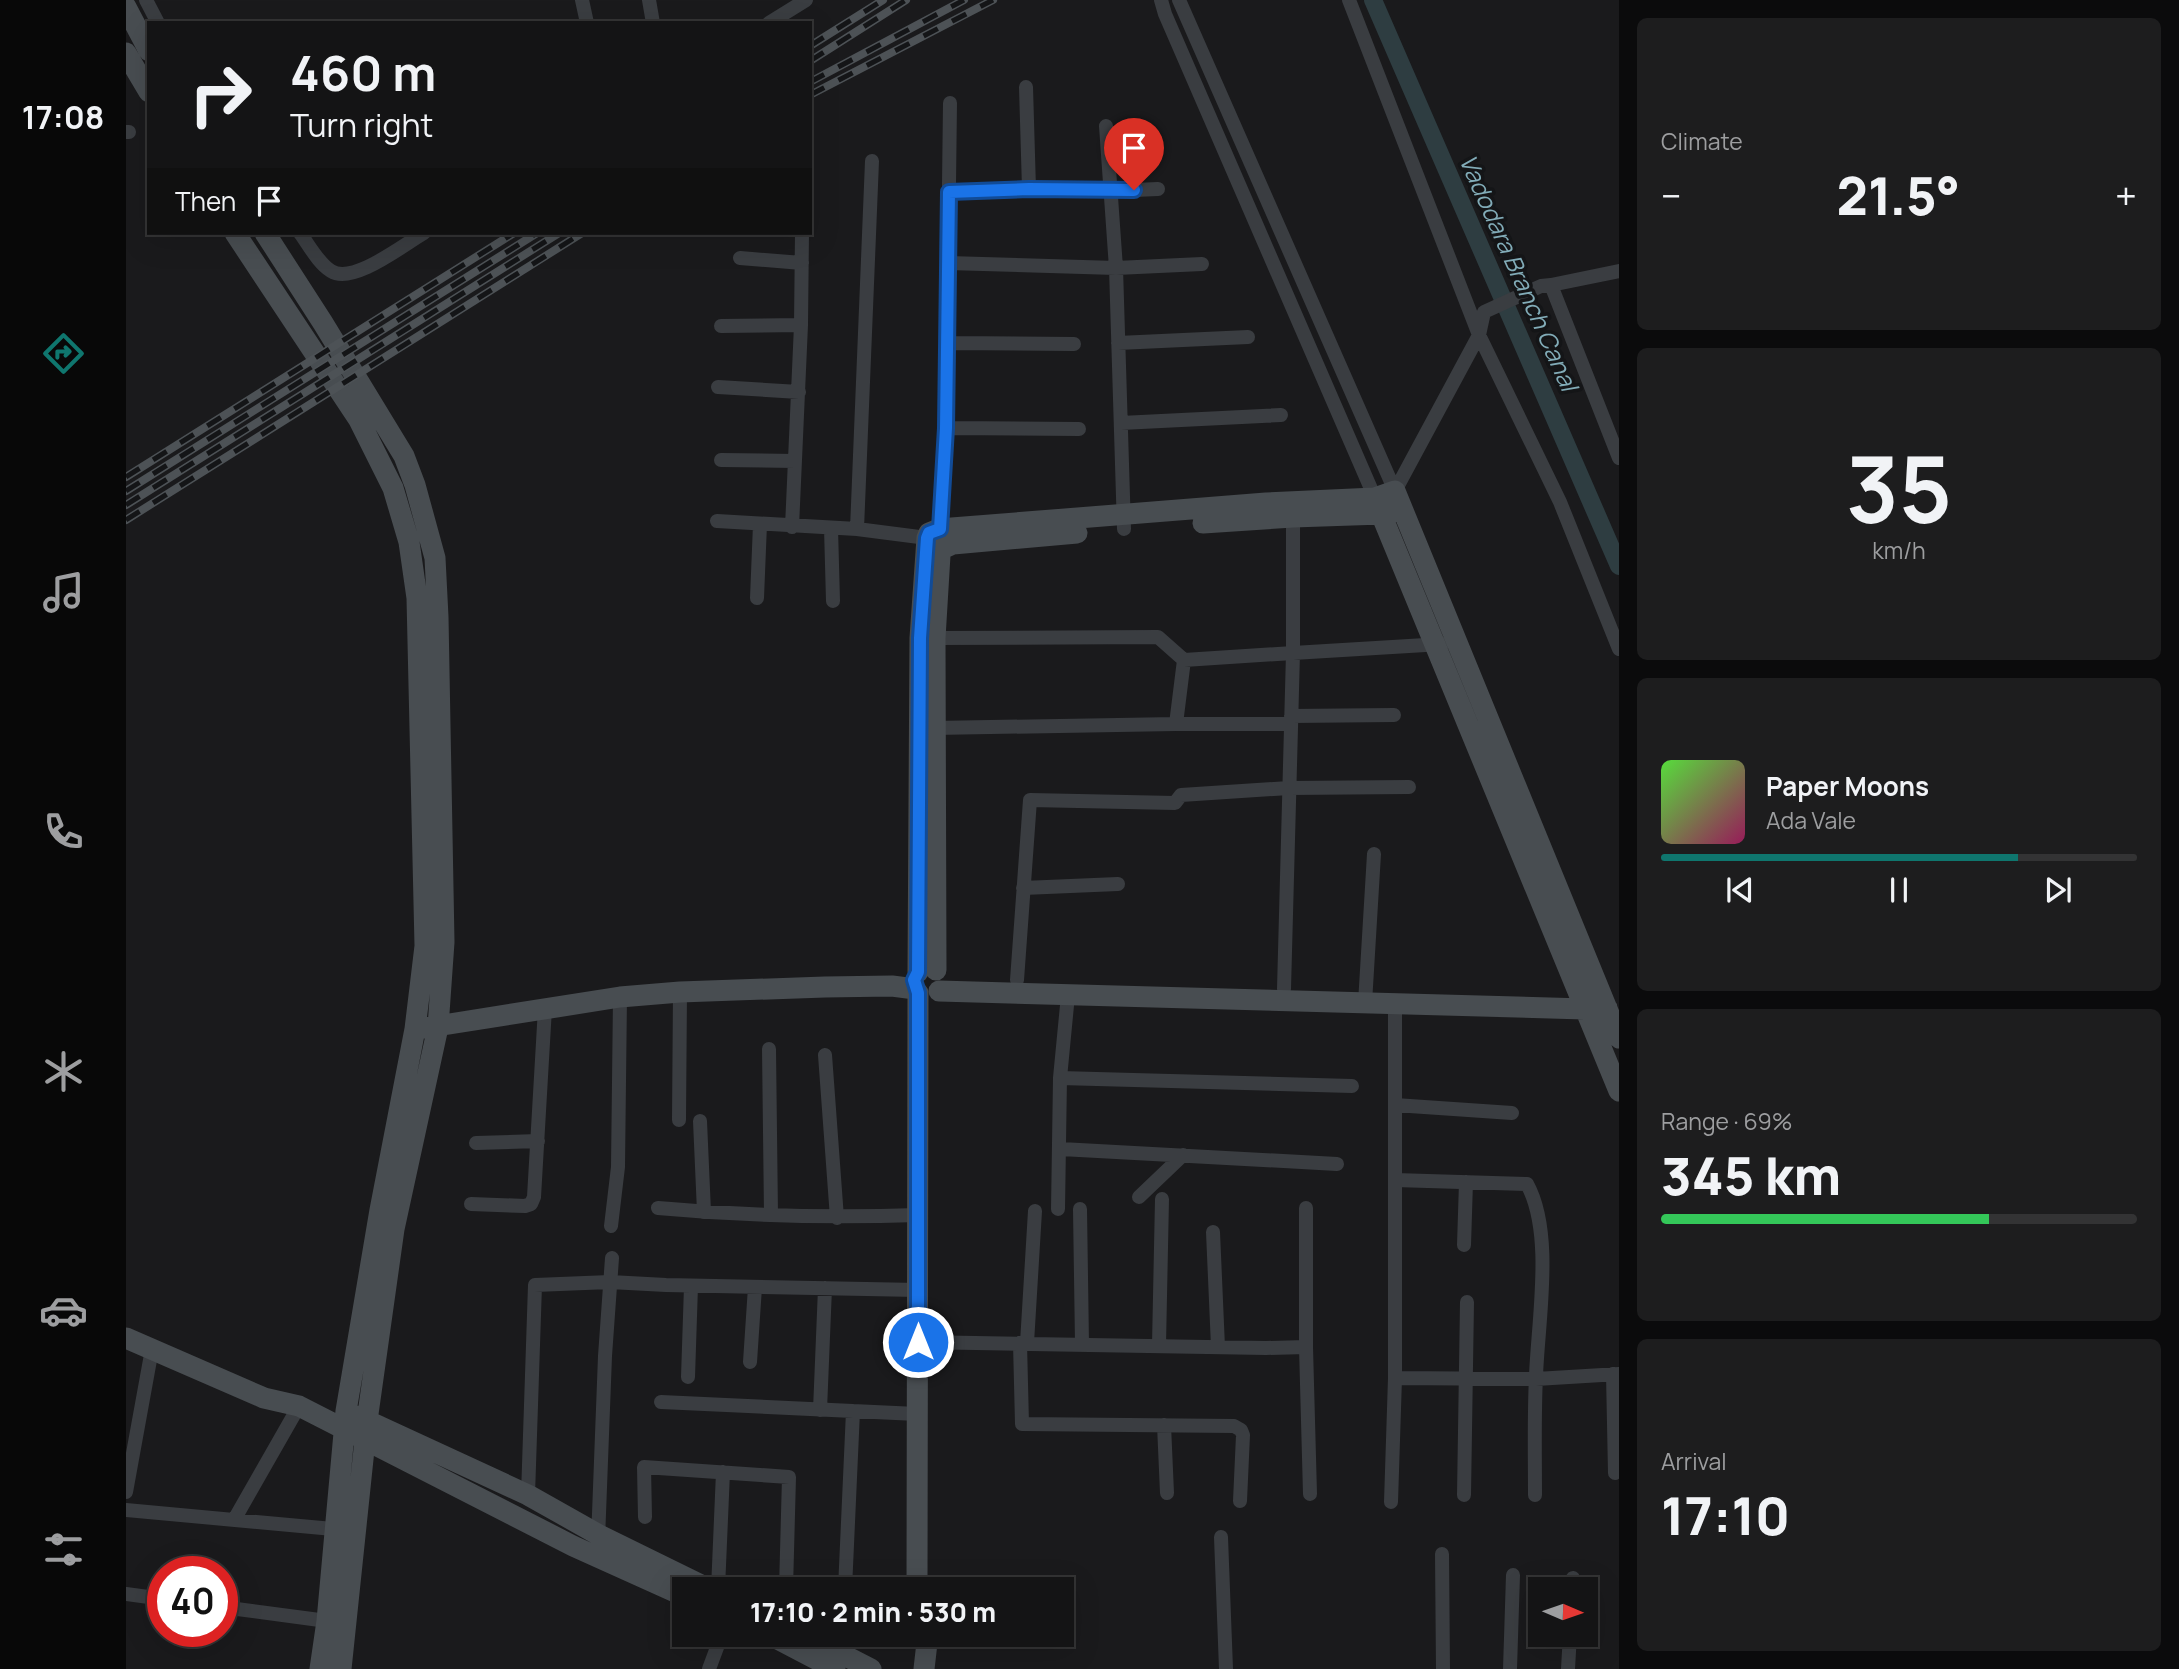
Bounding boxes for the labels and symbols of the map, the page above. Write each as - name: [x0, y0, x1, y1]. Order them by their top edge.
- pin: [1104, 118, 1164, 190]
- water label: Vadodara Branch Canal: [1452, 149, 1588, 399]
- position arrow: [881, 1305, 955, 1379]
- speed limit sign: 40: [147, 1556, 238, 1647]
- north arrow: [1528, 1577, 1598, 1647]

